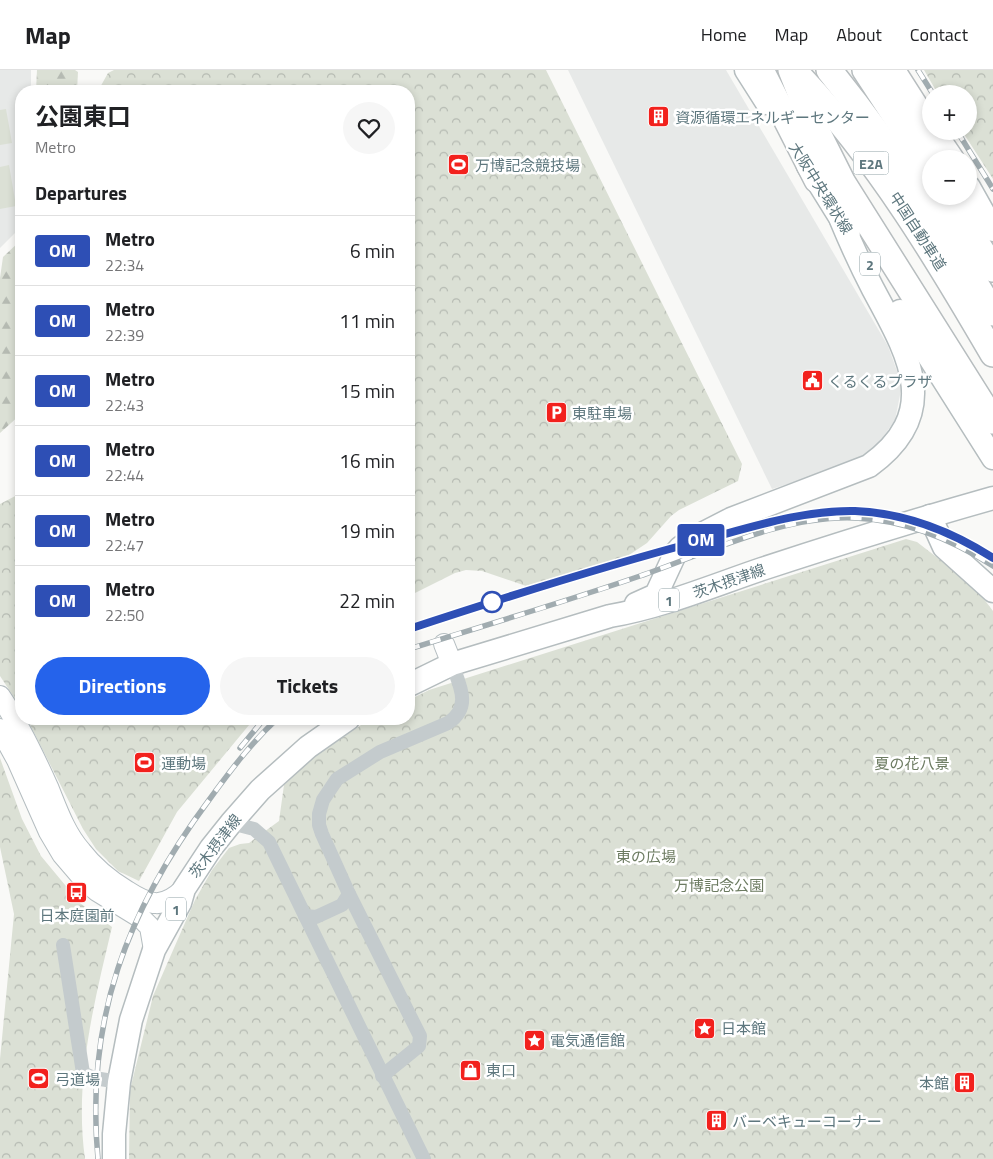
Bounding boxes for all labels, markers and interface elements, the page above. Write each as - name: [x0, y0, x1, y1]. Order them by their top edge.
- text: Map: [25, 17, 71, 53]
- text: Home: [701, 21, 747, 48]
- text: Map: [775, 21, 808, 48]
- text: About: [836, 21, 882, 48]
- text: Contact: [910, 21, 968, 48]
- map controls: [922, 85, 977, 205]
- button: +: [922, 85, 977, 140]
- text: 公園東口: [35, 98, 131, 134]
- button: heart: [343, 102, 395, 154]
- building icon: 資源循環エネルギーセンター: [647, 105, 671, 129]
- place label: 資源循環エネルギーセンター: [675, 106, 870, 129]
- text: Metro: [35, 135, 76, 159]
- street label: 大阪中央環状線: [783, 137, 859, 239]
- button: −: [922, 150, 977, 205]
- road number: E2A: [854, 152, 888, 175]
- sports icon: 万博記念競技場: [447, 153, 471, 177]
- place label: 万博記念競技場: [475, 154, 580, 177]
- text: Departures: [35, 178, 127, 207]
- street label: 中国自動車道: [884, 187, 952, 275]
- text: Metro: [105, 224, 155, 253]
- text: 6 min: [350, 236, 395, 265]
- text: OM: [49, 237, 76, 264]
- road number: 2: [860, 252, 880, 275]
- text: 22:34: [105, 253, 144, 277]
- text: Metro: [105, 294, 155, 323]
- text: 11 min: [339, 306, 395, 335]
- text: OM: [49, 307, 76, 334]
- text: 22:39: [105, 323, 144, 347]
- text: Metro: [105, 364, 155, 393]
- public building icon: くるくるプラザ: [800, 369, 824, 393]
- place label: くるくるプラザ: [828, 370, 932, 393]
- text: 15 min: [339, 376, 395, 405]
- text: OM: [49, 377, 76, 404]
- text: 22:43: [105, 393, 144, 417]
- parking icon: 東駐車場: [544, 401, 568, 425]
- place label: 東駐車場: [572, 402, 632, 425]
- text: Metro: [105, 434, 155, 463]
- text: 16 min: [339, 446, 395, 475]
- text: OM: [49, 447, 76, 474]
- text: 22:44: [105, 463, 144, 487]
- text: Metro: [105, 504, 155, 533]
- text: 19 min: [339, 516, 395, 545]
- text: OM: [49, 517, 76, 544]
- line badge: OM: [678, 524, 724, 556]
- text: OM: [687, 526, 715, 553]
- text: 22:47: [105, 533, 144, 557]
- street label: 茨木摂津線: [690, 558, 768, 604]
- text: Metro: [105, 574, 155, 603]
- text: 22 min: [339, 586, 395, 615]
- text: OM: [49, 587, 76, 614]
- road number: 1: [659, 588, 679, 612]
- unlabelled marker: [481, 591, 503, 613]
- text: 22:50: [105, 603, 144, 627]
- button: Directions: [35, 657, 210, 715]
- button: Tickets: [220, 657, 395, 715]
- sports icon: 運動場: [133, 751, 157, 775]
- place label: 運動場: [161, 752, 206, 775]
- park label: 夏の花八景: [874, 752, 950, 775]
- street label: 茨木摂津線: [183, 809, 247, 883]
- park label: 東の広場: [616, 845, 676, 868]
- park label: 万博記念公園: [674, 874, 764, 897]
- bus stop icon: 日本庭園前: [65, 880, 89, 904]
- road number: 1: [166, 898, 186, 921]
- place label: 日本庭園前: [39, 904, 115, 927]
- place icon: 日本館: [693, 1016, 717, 1040]
- place label: 日本館: [721, 1017, 766, 1040]
- place icon: 電気通信館: [522, 1028, 546, 1052]
- place label: 電気通信館: [550, 1029, 625, 1052]
- shop icon: 東口: [458, 1058, 482, 1082]
- place label: 東口: [486, 1059, 516, 1082]
- sports icon: 弓道場: [27, 1067, 51, 1091]
- place label: 弓道場: [55, 1068, 100, 1091]
- building icon: 本館: [953, 1071, 977, 1095]
- place label: 本館: [919, 1072, 949, 1095]
- building icon: バーベキューコーナー: [704, 1109, 728, 1133]
- place label: バーベキューコーナー: [732, 1110, 882, 1133]

